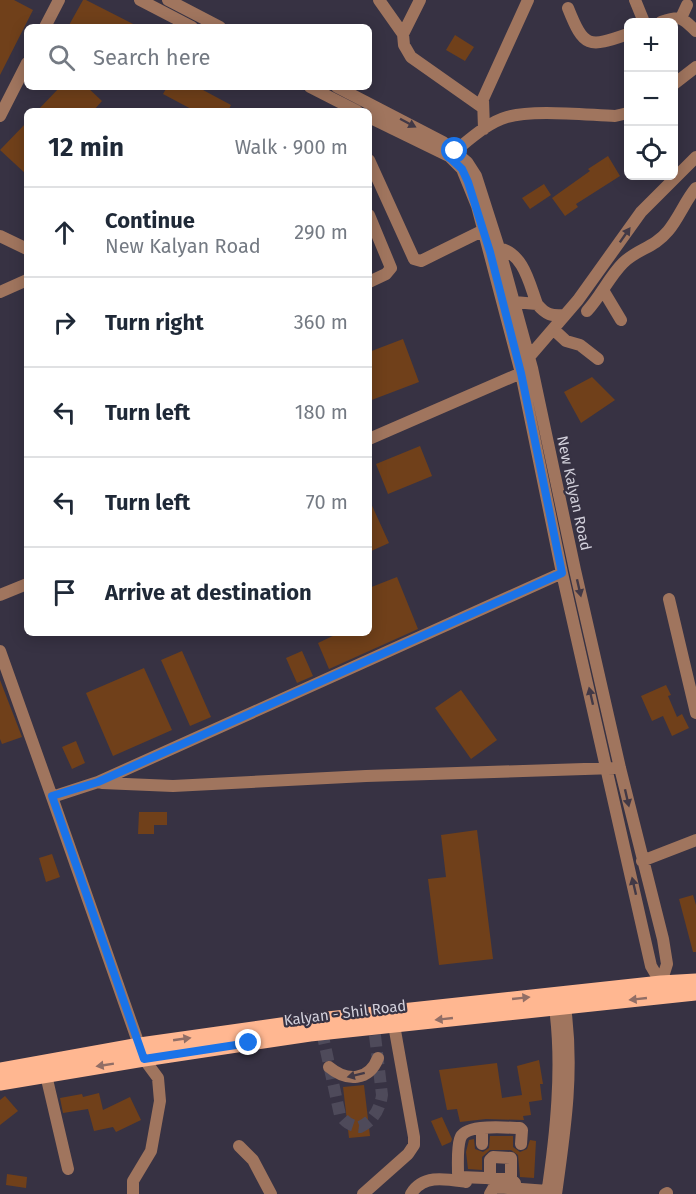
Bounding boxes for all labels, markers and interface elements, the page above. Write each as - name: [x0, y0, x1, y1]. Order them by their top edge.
- map controls: [624, 18, 678, 180]
- button: +: [624, 18, 678, 72]
- search box: [24, 24, 372, 90]
- icon: search: [45, 41, 78, 74]
- text: Search here: [93, 44, 211, 71]
- button: −: [624, 72, 678, 126]
- one-way arrow: [399, 118, 416, 128]
- button: locate: [624, 126, 678, 180]
- text: 12 min: [48, 132, 124, 163]
- text: Walk · 900 m: [235, 135, 348, 159]
- route start: [441, 137, 467, 163]
- text: Continue: [105, 207, 195, 234]
- icon: ahead: [48, 216, 81, 249]
- text: 290 m: [294, 220, 348, 244]
- one-way arrow: [619, 228, 631, 244]
- text: New Kalyan Road: [105, 234, 261, 258]
- icon: right: [48, 306, 81, 339]
- text: Turn right: [105, 309, 204, 336]
- text: 360 m: [294, 310, 348, 334]
- icon: left: [48, 396, 81, 429]
- text: Turn left: [105, 399, 190, 426]
- text: 180 m: [295, 400, 348, 424]
- street label: New Kalyan Road: [553, 434, 595, 552]
- icon: left: [48, 486, 81, 519]
- text: Turn left: [105, 489, 190, 516]
- text: 70 m: [306, 490, 348, 514]
- icon: arrive: [48, 576, 81, 609]
- one-way arrow: [574, 578, 584, 597]
- text: Arrive at destination: [105, 579, 312, 606]
- one-way arrow: [586, 686, 595, 705]
- one-way arrow: [623, 789, 633, 807]
- one-way arrow: [629, 877, 639, 895]
- one-way arrow: [512, 993, 531, 1003]
- one-way arrow: [628, 994, 647, 1004]
- street label: Kalyan - Shil Road: [283, 997, 407, 1029]
- one-way arrow: [434, 1014, 453, 1024]
- route end: [235, 1029, 261, 1055]
- one-way arrow: [173, 1035, 192, 1044]
- one-way arrow: [95, 1061, 114, 1070]
- one-way arrow: [347, 1070, 365, 1080]

